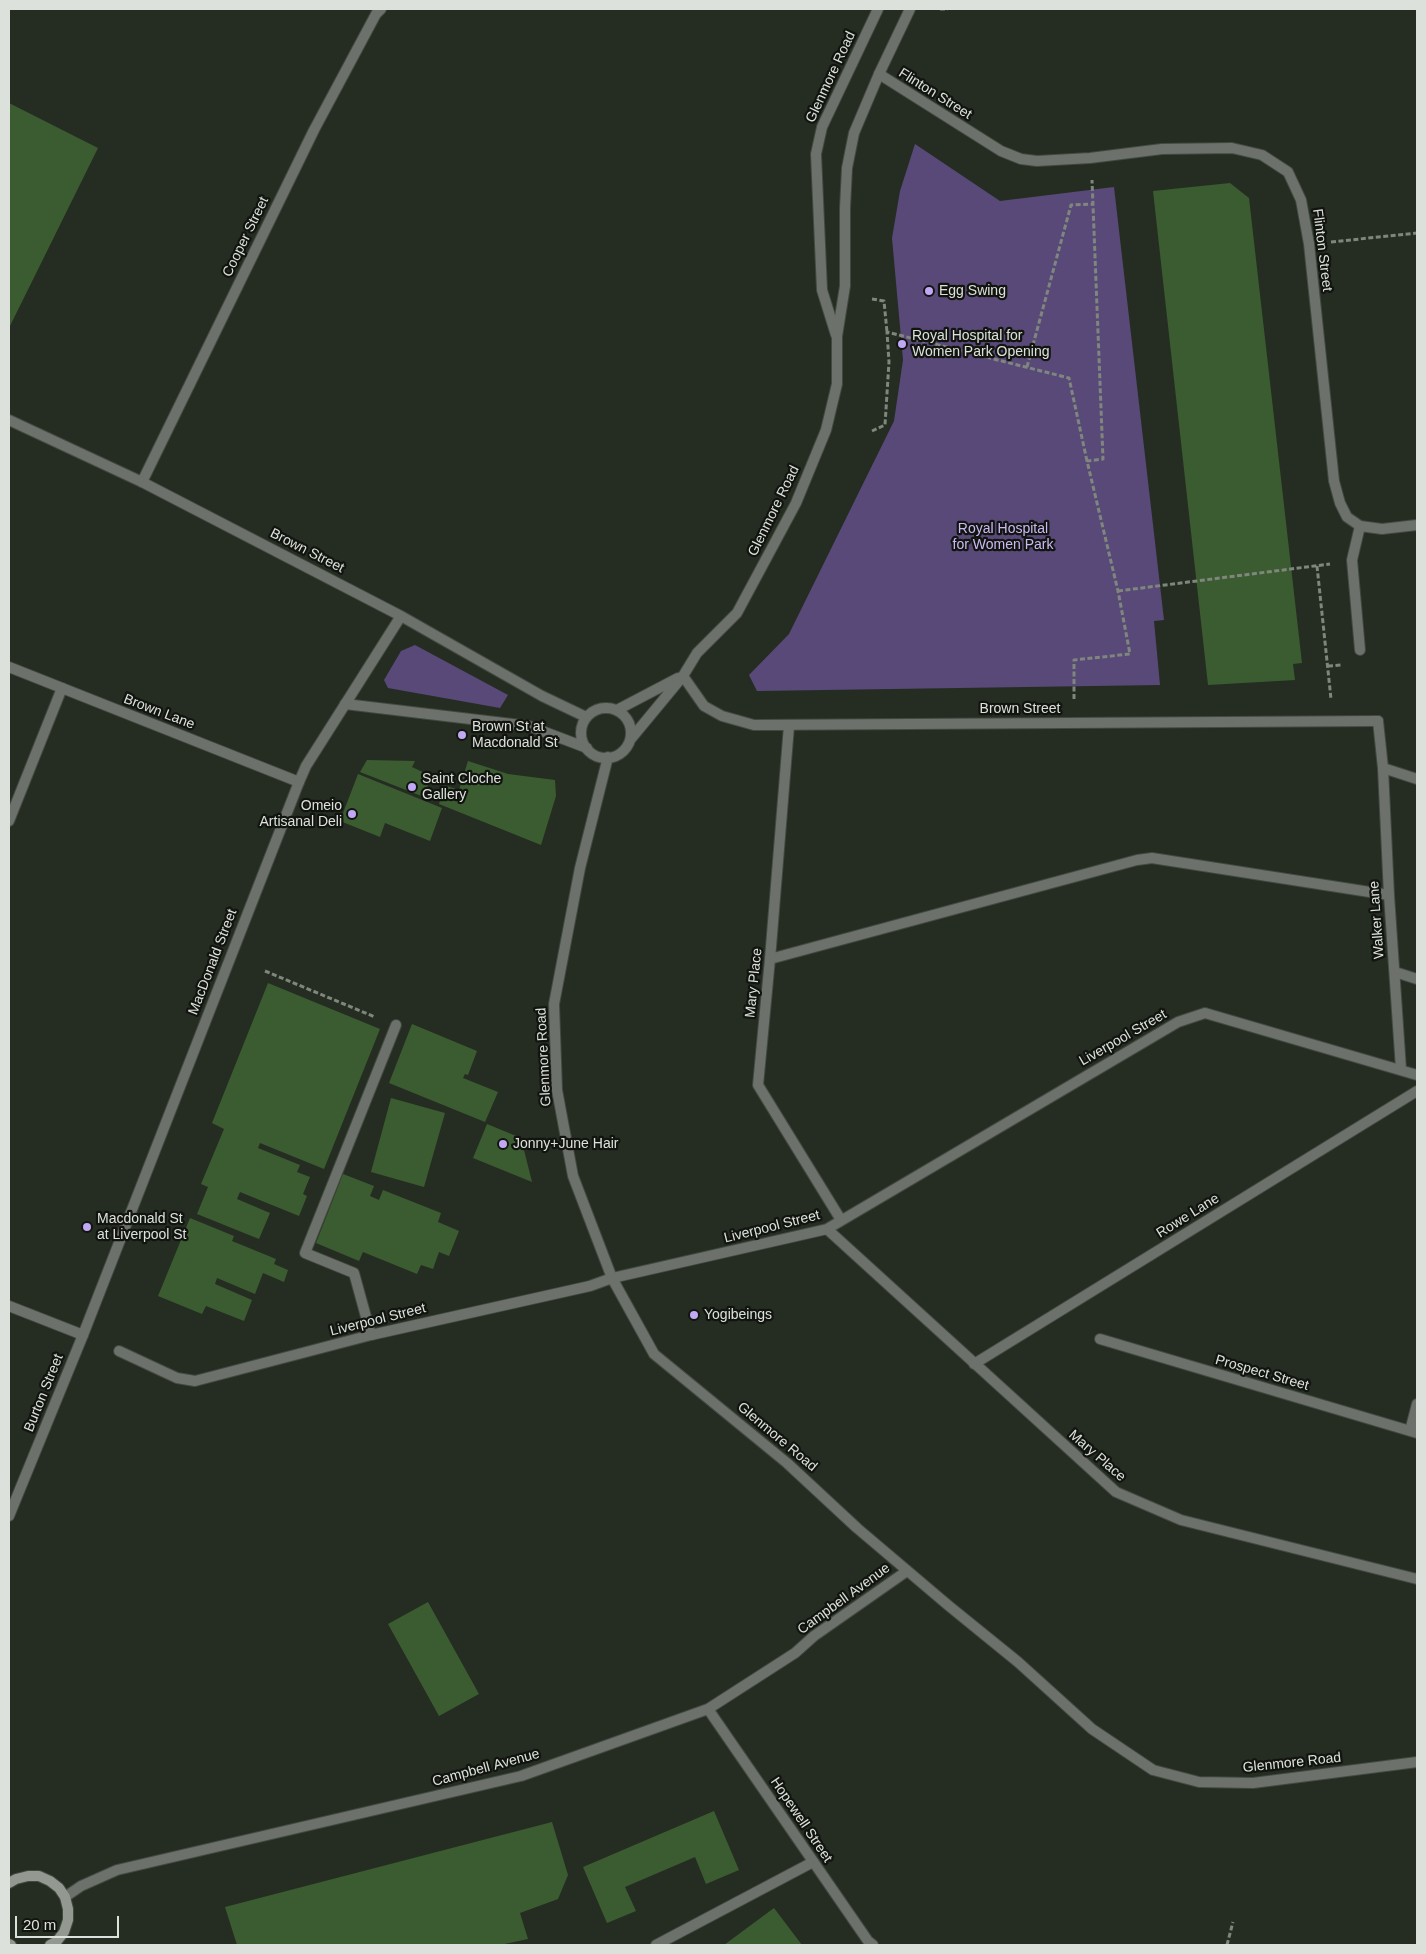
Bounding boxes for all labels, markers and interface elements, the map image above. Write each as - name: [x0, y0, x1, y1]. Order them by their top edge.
- street label: Glenmore Road: [803, 29, 859, 125]
- street label: Flinton Street: [895, 65, 975, 123]
- street label: Cooper Street: [219, 194, 273, 280]
- street label: Flinton Street: [1309, 208, 1335, 292]
- place label: Egg Swing: [939, 283, 1006, 299]
- marker: Egg Swing: [923, 285, 935, 297]
- place label: Royal Hospital for Women Park Opening: [912, 328, 1049, 361]
- marker: Royal Hospital for Women Park Opening: [896, 338, 908, 350]
- street label: Glenmore Road: [745, 463, 803, 559]
- park label: Royal Hospital for Women Park: [953, 521, 1053, 554]
- street label: Brown Street: [267, 525, 347, 577]
- street label: Brown Lane: [121, 691, 197, 733]
- street label: Brown Street: [980, 701, 1060, 717]
- place label: Brown St at Macdonald St: [472, 719, 558, 752]
- marker: Brown St at Macdonald St: [456, 729, 468, 741]
- place label: Saint Cloche Gallery: [422, 771, 501, 804]
- marker: Saint Cloche Gallery: [406, 781, 418, 793]
- place label: Omeio Artisanal Deli: [260, 798, 342, 830]
- marker: Omeio Artisanal Deli: [346, 808, 358, 820]
- street label: Walker Lane: [1366, 880, 1388, 960]
- street label: MacDonald Street: [185, 907, 241, 1017]
- street label: Mary Place: [742, 947, 766, 1019]
- street label: Liverpool Street: [1076, 1006, 1170, 1070]
- street label: Glenmore Road: [533, 1007, 555, 1107]
- place label: Jonny+June Hair: [513, 1136, 618, 1152]
- marker: Jonny+June Hair: [497, 1138, 509, 1150]
- street label: Rowe Lane: [1154, 1190, 1222, 1242]
- street label: Liverpool Street: [722, 1207, 822, 1247]
- place label: Macdonald St at Liverpool St: [97, 1211, 186, 1244]
- marker: Macdonald St at Liverpool St: [81, 1221, 93, 1233]
- street label: Liverpool Street: [328, 1300, 428, 1340]
- place label: Yogibeings: [704, 1307, 772, 1323]
- marker: Yogibeings: [688, 1309, 700, 1321]
- street label: Burton Street: [21, 1352, 67, 1434]
- street label: Prospect Street: [1213, 1352, 1311, 1394]
- street label: Glenmore Road: [734, 1399, 820, 1475]
- street label: Mary Place: [1065, 1427, 1129, 1485]
- street label: Campbell Avenue: [794, 1560, 894, 1638]
- street label: Campbell Avenue: [431, 1746, 541, 1790]
- street label: Glenmore Road: [1242, 1749, 1342, 1777]
- street label: Hopewell Street: [766, 1774, 836, 1866]
- scale bar: [18, 1906, 121, 1938]
- text: 20 m: [23, 1916, 56, 1933]

